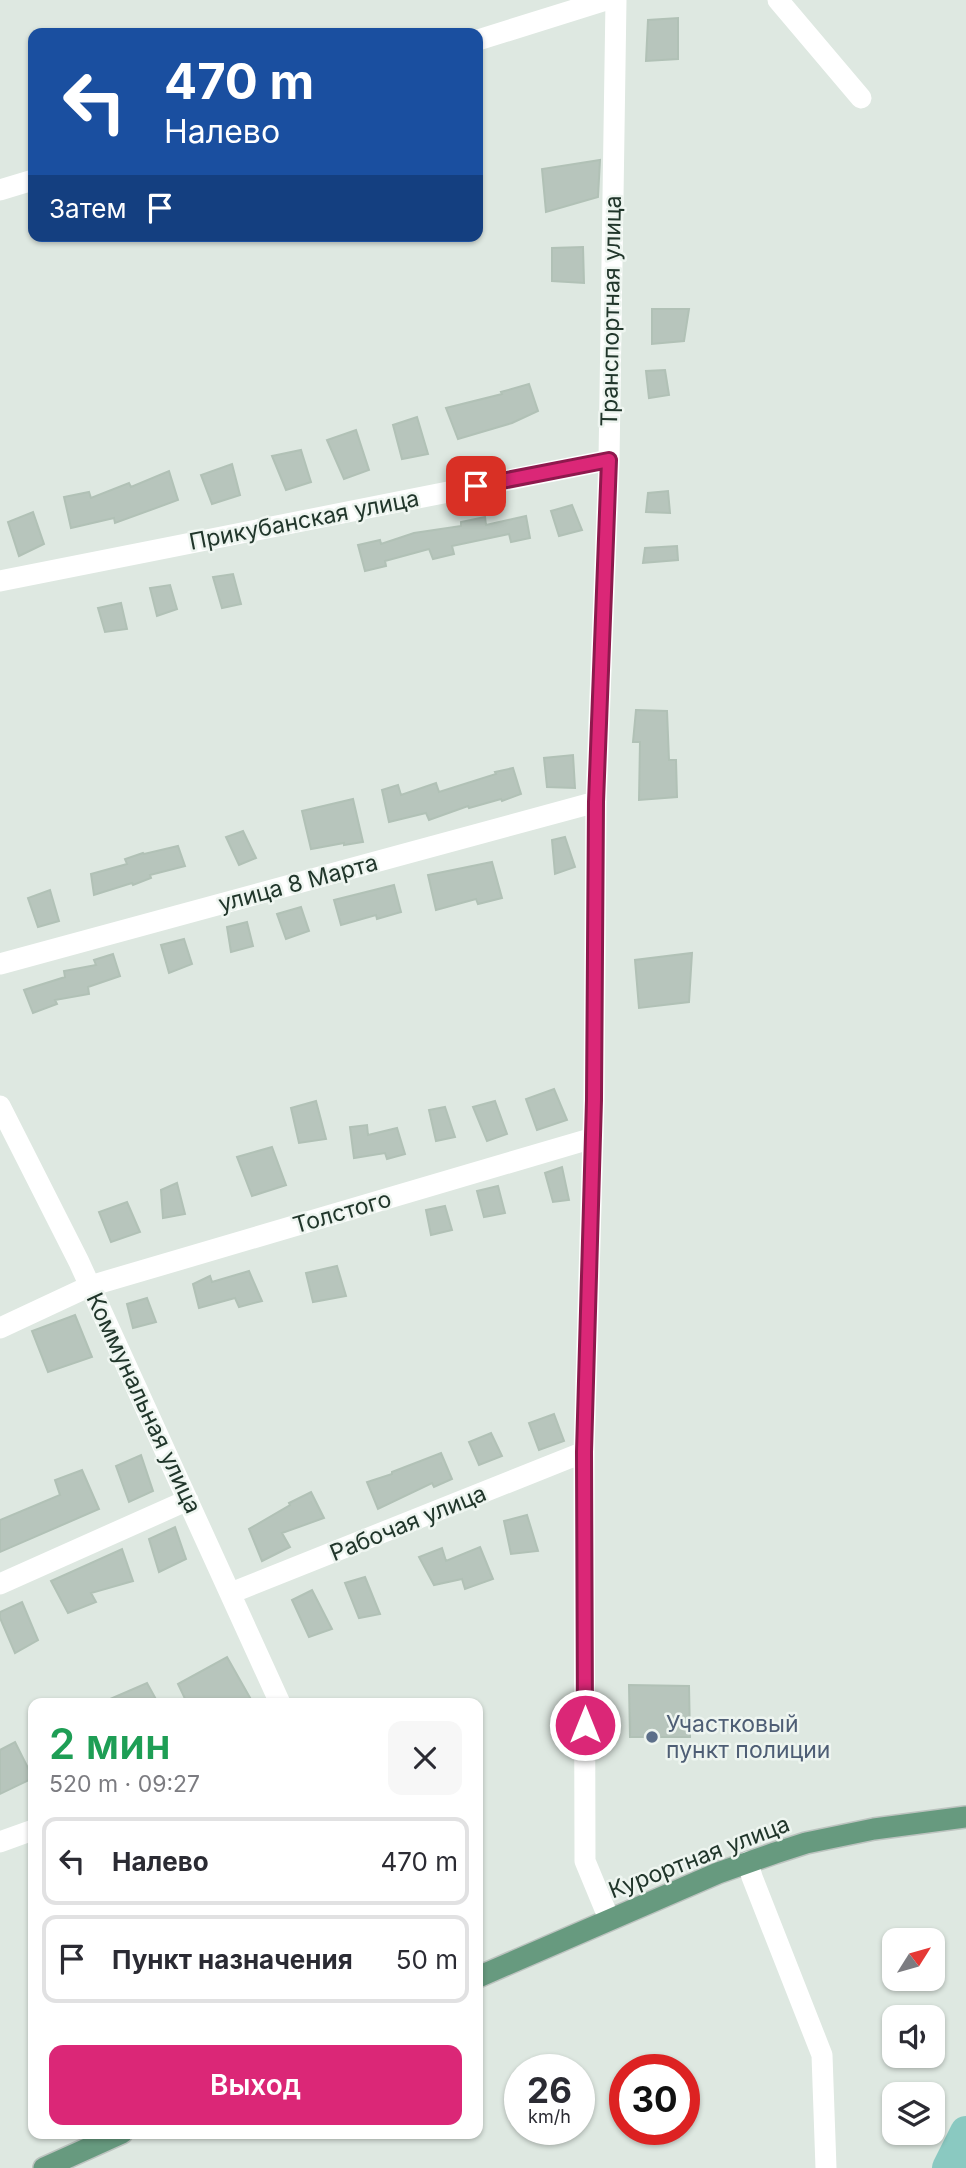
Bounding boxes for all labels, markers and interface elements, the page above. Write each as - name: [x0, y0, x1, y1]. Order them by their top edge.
- text: 470 m: [164, 52, 314, 111]
- icon: left: [49, 56, 140, 147]
- text: Налево: [164, 112, 280, 151]
- icon: arrive: [141, 189, 179, 227]
- text: Затем: [49, 193, 127, 224]
- street label: Транспортная улица: [595, 195, 627, 427]
- pin: [446, 456, 506, 516]
- icon: arrive: [457, 467, 495, 505]
- street label: Прикубанская улица: [187, 484, 421, 556]
- street label: улица 8 Марта: [215, 848, 381, 918]
- street label: Толстого: [290, 1185, 394, 1239]
- street label: Коммунальная улица: [81, 1288, 207, 1518]
- street label: Рабочая улица: [326, 1479, 490, 1567]
- position arrow: [548, 1688, 622, 1762]
- place label: Участковый пункт полиции: [666, 1710, 830, 1764]
- text: 2 мин: [49, 1718, 171, 1769]
- button: close: [388, 1721, 462, 1795]
- marker: Участковый пункт полиции: [644, 1729, 660, 1745]
- text: 520 m · 09:27: [49, 1770, 200, 1798]
- street label: Курортная улица: [605, 1810, 793, 1904]
- icon: left: [53, 1842, 91, 1880]
- text: Налево: [112, 1846, 209, 1877]
- text: 470 m: [380, 1846, 458, 1877]
- north arrow: [882, 1928, 945, 1992]
- map controls: [882, 1928, 945, 2145]
- icon: arrive: [53, 1940, 91, 1978]
- text: Пункт назначения: [112, 1944, 353, 1975]
- text: 50 m: [396, 1944, 458, 1975]
- button: sound: [882, 2005, 945, 2068]
- button: Выход: [49, 2045, 462, 2125]
- speed limit sign: 30: [609, 2054, 700, 2145]
- text: 26: [527, 2069, 572, 2111]
- button: layers: [882, 2082, 945, 2145]
- text: km/h: [528, 2106, 571, 2127]

